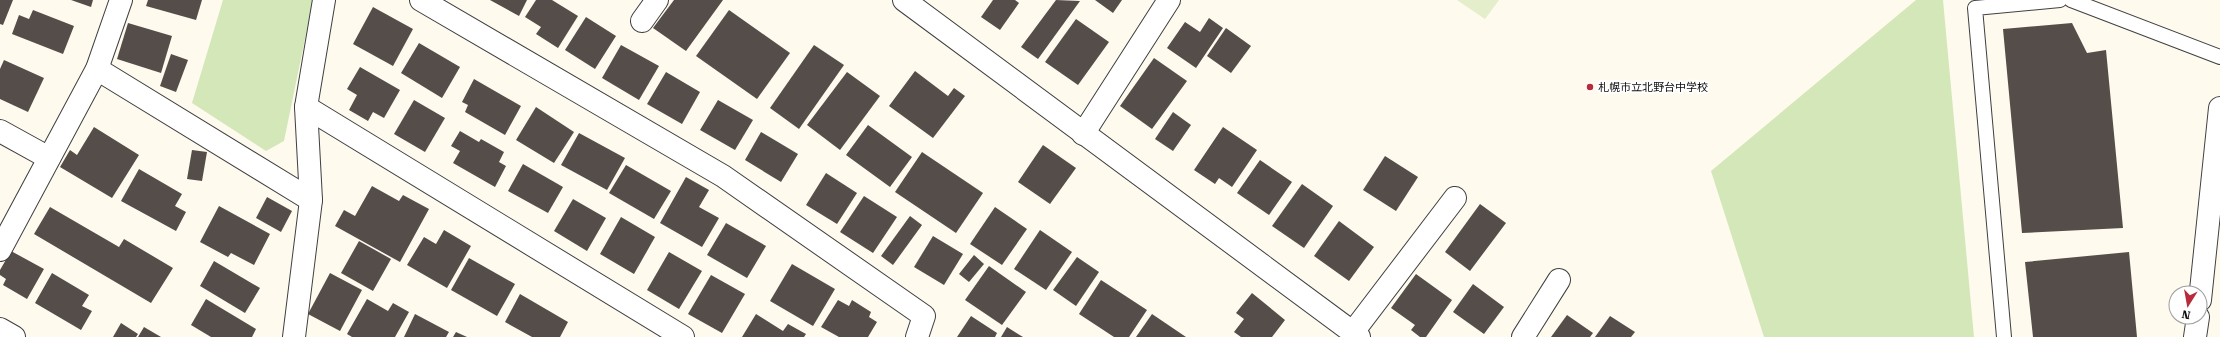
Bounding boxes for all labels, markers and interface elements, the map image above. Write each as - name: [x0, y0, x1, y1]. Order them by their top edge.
- place label: 札幌市立北野台中学校: [1598, 81, 1708, 94]
- marker: 札幌市立北野台中学校: [1585, 82, 1595, 92]
- north arrow: [2168, 285, 2208, 325]
- text: N: [2180, 307, 2192, 322]

